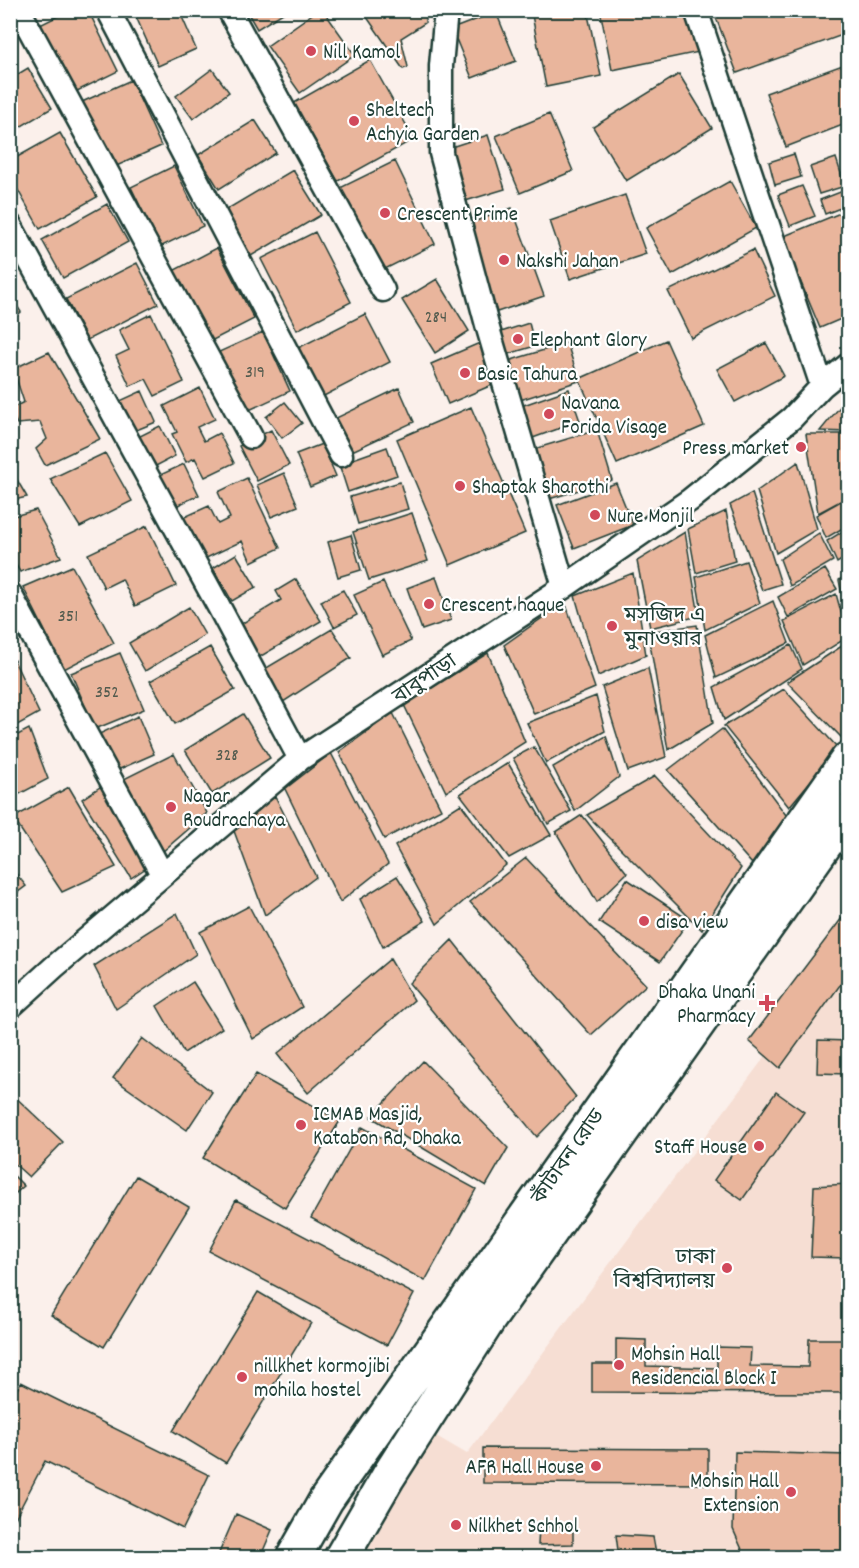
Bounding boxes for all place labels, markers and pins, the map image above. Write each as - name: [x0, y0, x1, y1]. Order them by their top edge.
- place label: Nill Kamol: [323, 39, 400, 69]
- marker: Nill Kamol: [304, 44, 318, 58]
- place label: Sheltech Achyia Garden: [366, 97, 480, 151]
- marker: Sheltech Achyia Garden: [347, 114, 361, 128]
- place label: Crescent Prime: [397, 201, 518, 231]
- marker: Crescent Prime: [378, 206, 392, 220]
- place label: Nakshi Jahan: [516, 248, 619, 278]
- marker: Nakshi Jahan: [497, 253, 511, 267]
- place label: Elephant Glory: [530, 327, 647, 357]
- marker: Elephant Glory: [511, 332, 525, 346]
- place label: Basic Tahura: [477, 361, 578, 391]
- marker: Basic Tahura: [458, 366, 472, 380]
- place label: Navana Forida Visage: [561, 390, 667, 444]
- marker: Navana Forida Visage: [542, 407, 556, 421]
- place label: Press market: [682, 435, 789, 465]
- marker: Press market: [794, 440, 808, 454]
- place label: Shaptak Sharothi: [472, 474, 609, 504]
- marker: Shaptak Sharothi: [453, 479, 467, 493]
- place label: Nure Monjil: [607, 503, 694, 533]
- marker: Nure Monjil: [588, 508, 602, 522]
- place label: Crescent haque: [441, 592, 564, 622]
- marker: Crescent haque: [422, 597, 436, 611]
- place label: মসজিদ এ মুনাওয়ার: [623, 602, 705, 656]
- marker: মসজিদ এ মুনাওয়ার: [605, 619, 619, 633]
- place label: Nagar Roudrachaya: [183, 783, 287, 837]
- marker: Nagar Roudrachaya: [164, 800, 178, 814]
- place label: disa view: [656, 909, 729, 939]
- marker: disa view: [637, 914, 651, 928]
- place label: Dhaka Unani Pharmacy: [658, 979, 755, 1033]
- marker: Dhaka Unani Pharmacy: [760, 996, 774, 1010]
- place label: ICMAB Masjid, Katabon Rd, Dhaka: [313, 1101, 462, 1155]
- marker: ICMAB Masjid, Katabon Rd, Dhaka: [294, 1118, 308, 1132]
- place label: Staff House: [654, 1134, 747, 1164]
- marker: Staff House: [752, 1139, 766, 1153]
- place label: ঢাকা বিশ্ববিদ্যালয়: [612, 1244, 716, 1298]
- marker: ঢাকা বিশ্ববিদ্যালয়: [720, 1261, 734, 1275]
- place label: Mohsin Hall Residencial Block I: [631, 1341, 777, 1395]
- place label: nillkhet kormojibi mohila hostel: [254, 1353, 390, 1407]
- marker: Mohsin Hall Residencial Block I: [612, 1358, 626, 1372]
- marker: nillkhet kormojibi mohila hostel: [235, 1370, 249, 1384]
- place label: AFR Hall House: [465, 1454, 584, 1484]
- marker: AFR Hall House: [589, 1459, 603, 1473]
- place label: Mohsin Hall Extension: [690, 1468, 779, 1522]
- marker: Mohsin Hall Extension: [784, 1485, 798, 1499]
- place label: Nilkhet Schhol: [468, 1513, 579, 1543]
- marker: Nilkhet Schhol: [449, 1518, 463, 1532]

